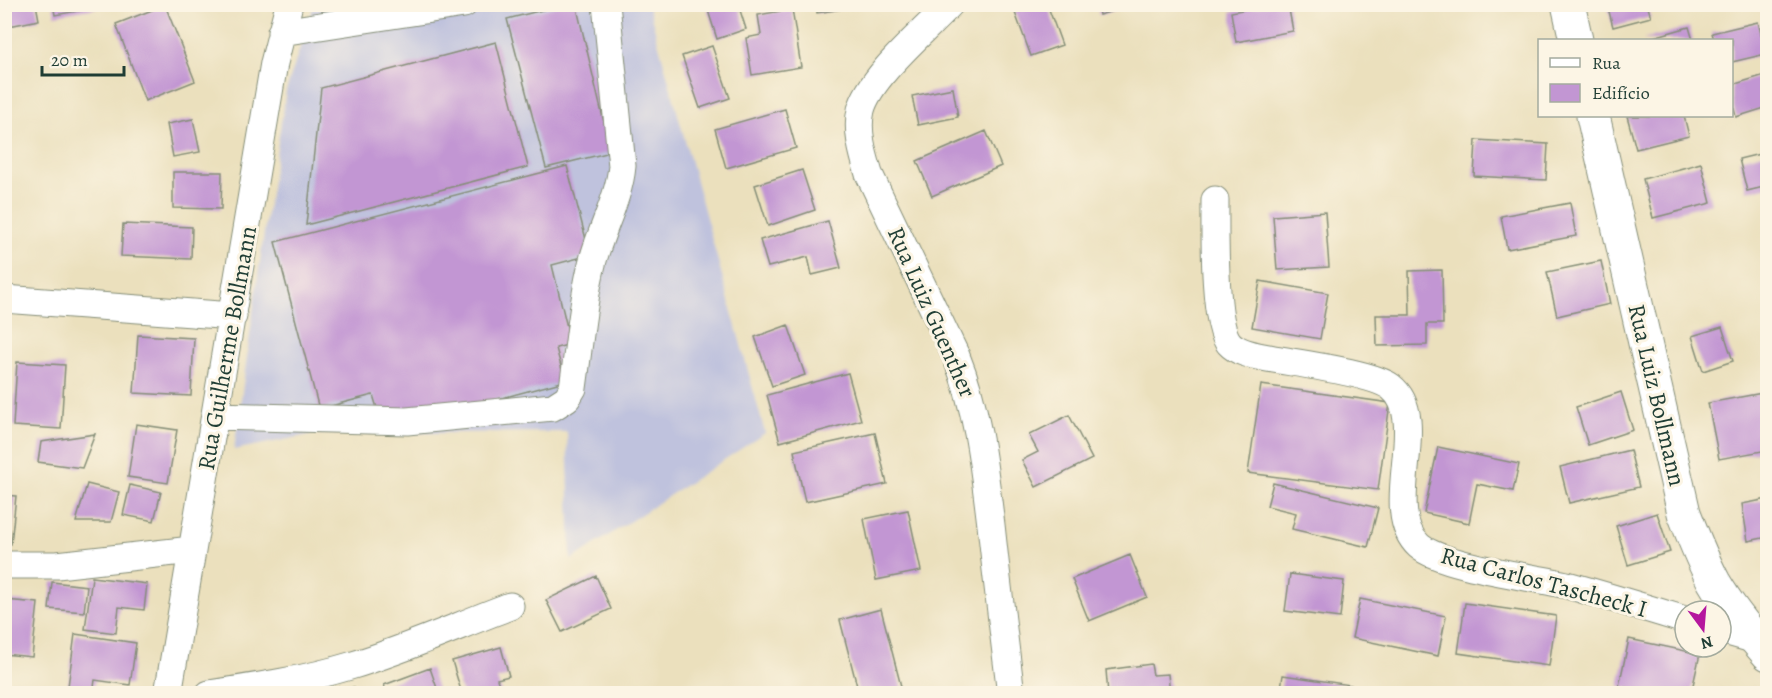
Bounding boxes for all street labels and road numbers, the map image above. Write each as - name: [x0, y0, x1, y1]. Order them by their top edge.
- street label: Rua Luiz Guenther: [880, 222, 984, 402]
- street label: Rua Guilherme Bollmann: [190, 223, 264, 473]
- street label: Rua Luiz Bollmann: [1621, 301, 1693, 489]
- street label: Rua Carlos Tascheck I: [1437, 539, 1651, 625]

